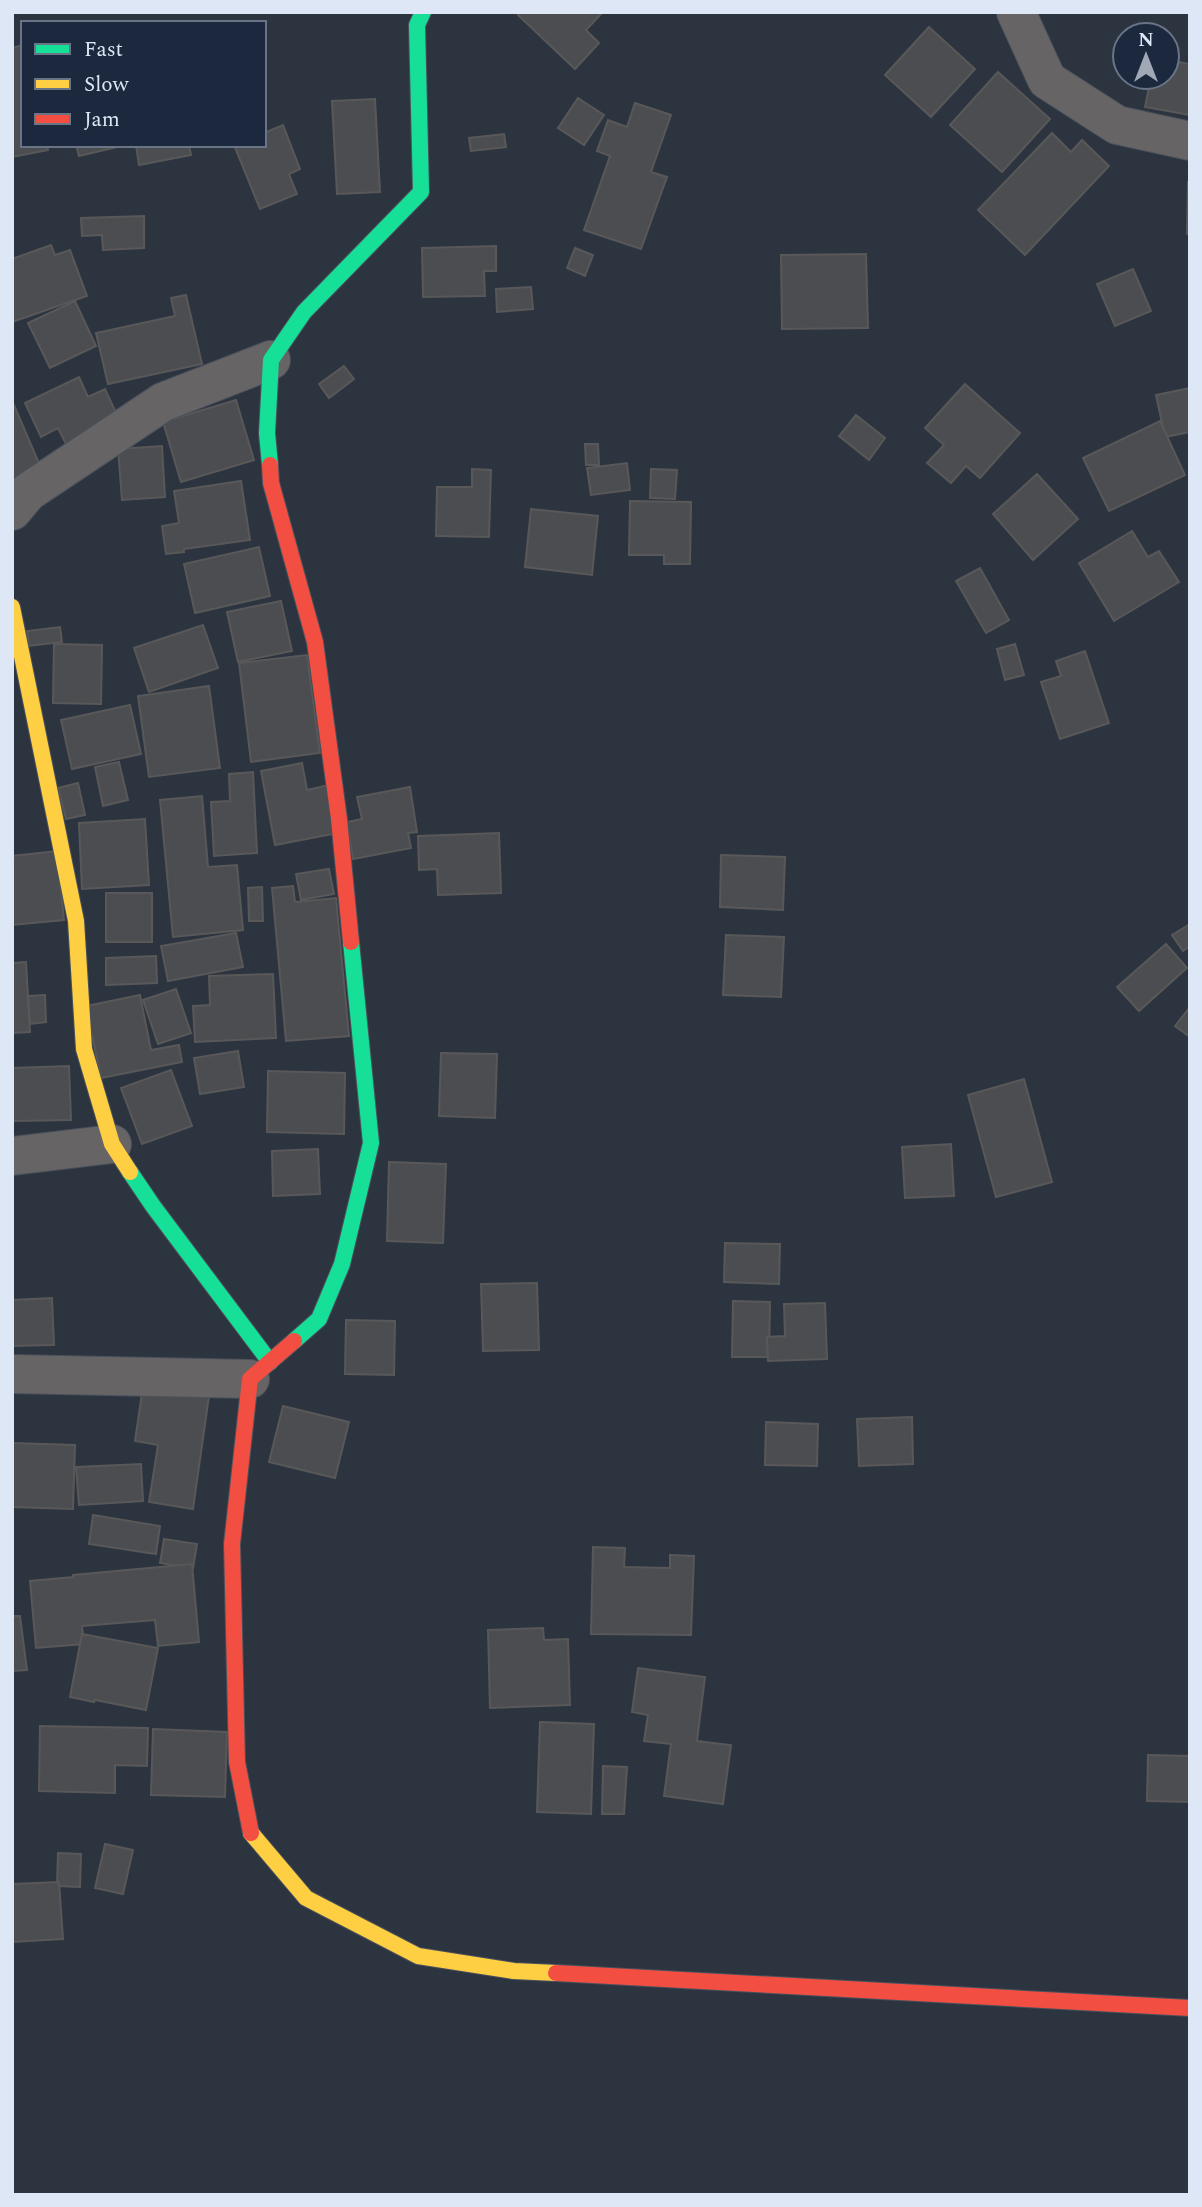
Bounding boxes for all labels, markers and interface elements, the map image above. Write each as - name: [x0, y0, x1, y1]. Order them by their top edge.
- legend: [21, 21, 266, 147]
- north arrow: [1111, 21, 1181, 91]
- text: N: [1138, 26, 1154, 55]
- text: Fast: [84, 34, 123, 66]
- text: Slow: [84, 69, 130, 101]
- text: Jam: [84, 104, 120, 136]

